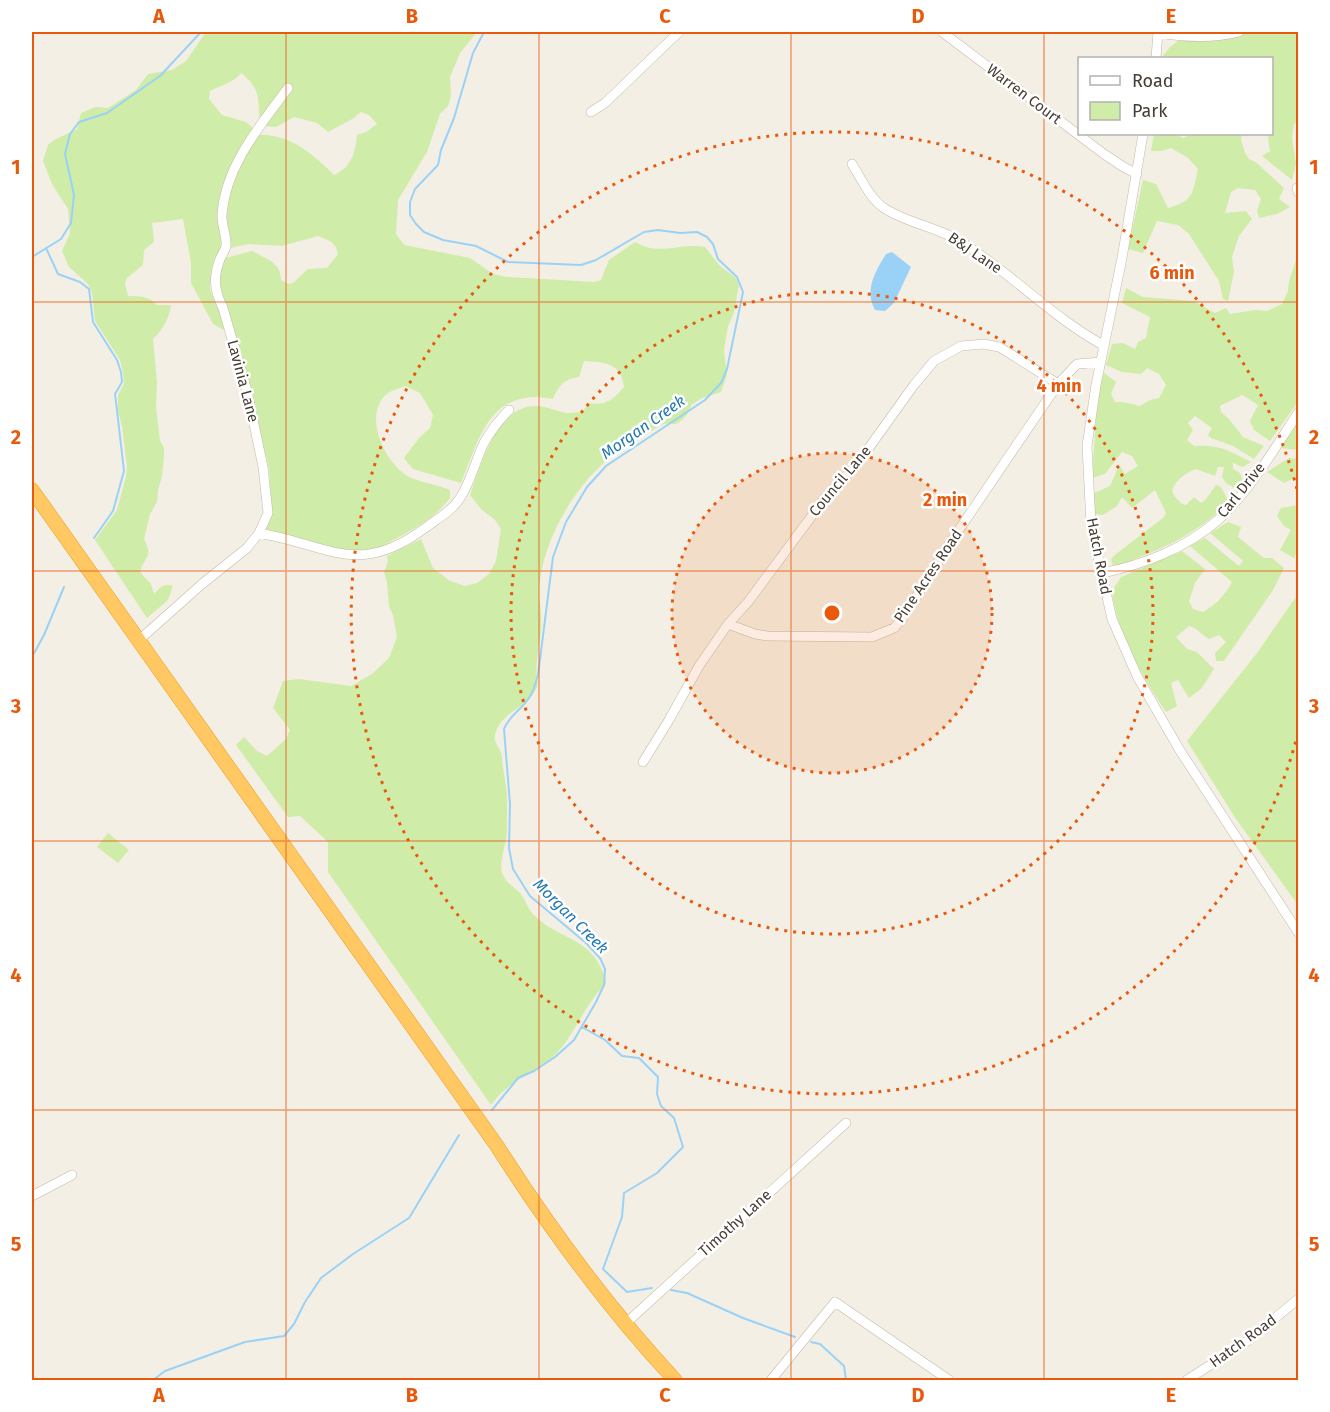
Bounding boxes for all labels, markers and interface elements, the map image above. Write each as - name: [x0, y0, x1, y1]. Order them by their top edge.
- text: A: [152, 4, 166, 28]
- text: B: [406, 4, 418, 28]
- text: C: [659, 4, 671, 28]
- text: D: [911, 4, 925, 28]
- text: E: [1166, 4, 1176, 28]
- legend: [1078, 57, 1273, 135]
- street label: Warren Court: [983, 60, 1065, 128]
- text: Road: [1132, 70, 1174, 92]
- text: Park: [1132, 100, 1168, 122]
- text: 1: [11, 155, 21, 179]
- text: 1: [1309, 155, 1319, 179]
- street label: B&J Lane: [945, 228, 1005, 278]
- text: 6 min: [1149, 262, 1195, 284]
- street label: Lavinia Lane: [223, 338, 263, 424]
- text: 4 min: [1036, 375, 1082, 397]
- water label: Morgan Creek: [597, 391, 689, 463]
- text: 2: [11, 425, 21, 449]
- text: 2: [1309, 425, 1319, 449]
- street label: Council Lane: [805, 442, 875, 520]
- street label: Carl Drive: [1213, 459, 1269, 521]
- text: 2 min: [923, 489, 967, 511]
- street label: Hatch Road: [1083, 516, 1115, 596]
- street label: Pine Acres Road: [890, 526, 966, 626]
- centre of rings: [822, 603, 842, 623]
- text: 3: [10, 694, 21, 718]
- text: 3: [1308, 694, 1319, 718]
- water label: Morgan Creek: [529, 874, 613, 958]
- text: 4: [10, 963, 22, 987]
- text: 4: [1308, 963, 1320, 987]
- street label: Timothy Lane: [695, 1186, 775, 1260]
- text: 5: [11, 1232, 22, 1256]
- text: 5: [1309, 1232, 1320, 1256]
- street label: Hatch Road: [1206, 1311, 1280, 1371]
- text: A: [152, 1383, 166, 1407]
- text: B: [406, 1383, 418, 1407]
- text: C: [659, 1383, 671, 1407]
- text: D: [911, 1383, 925, 1407]
- text: E: [1166, 1383, 1176, 1407]

